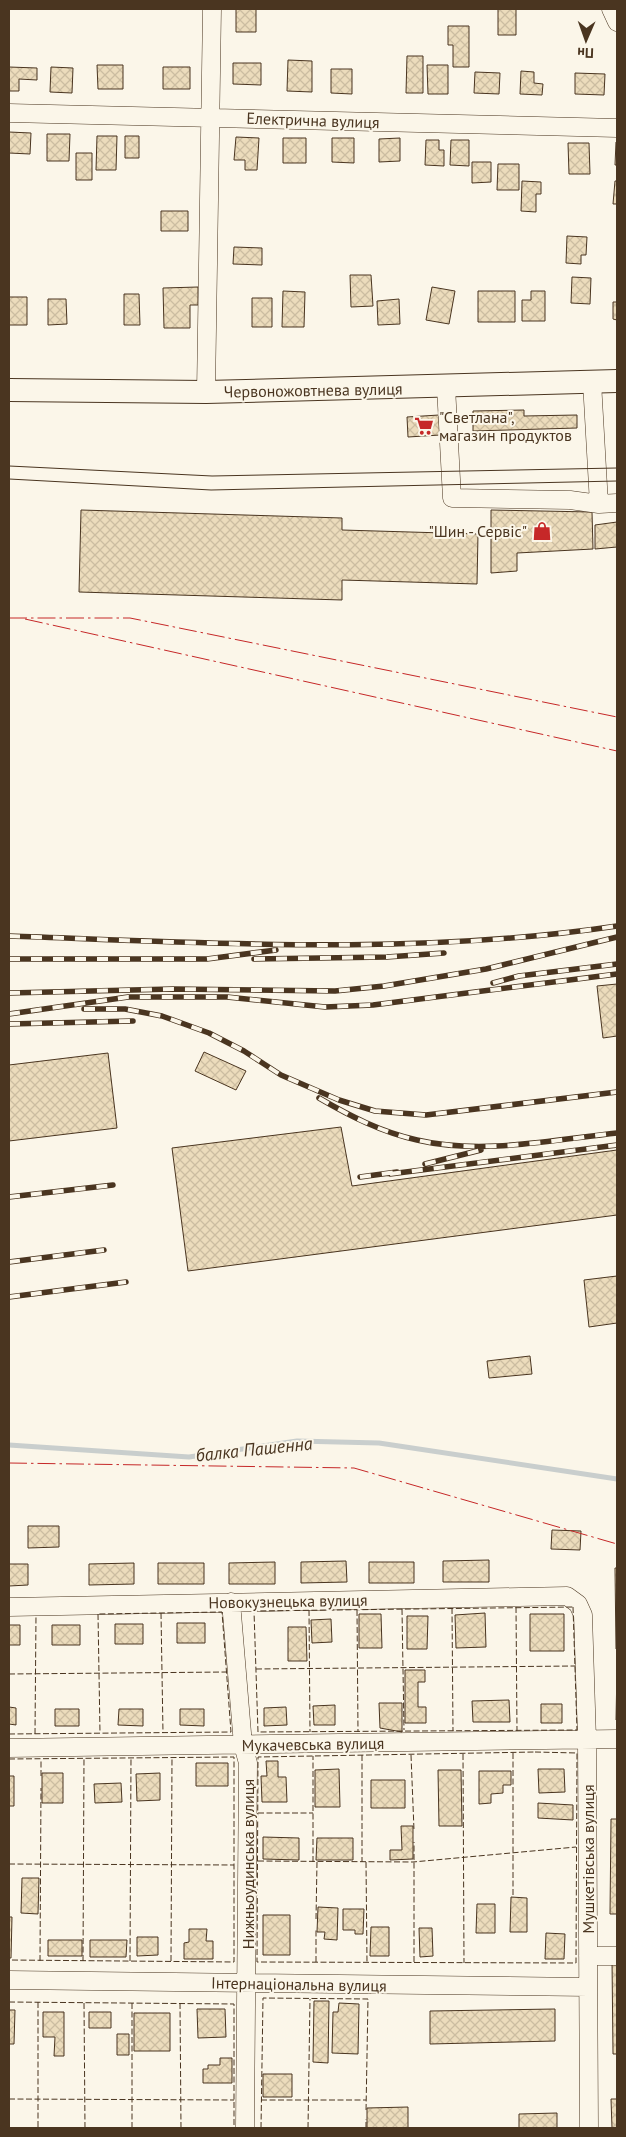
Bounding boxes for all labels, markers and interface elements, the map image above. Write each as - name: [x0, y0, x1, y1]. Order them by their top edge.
- north arrow: [561, 15, 611, 65]
- text: Пн: [577, 44, 594, 62]
- street label: Електрична вулиця: [246, 108, 380, 132]
- street label: Червоножовтнева вулиця: [223, 378, 403, 402]
- place label: "Светлана", магазин продуктов: [439, 407, 572, 445]
- supermarket icon: "Светлана", магазин продуктов: [413, 415, 435, 437]
- shop icon: "Шин - Сервіс": [531, 520, 553, 542]
- place label: "Шин - Сервіс": [428, 521, 527, 541]
- water label: балка Пашенна: [194, 1431, 314, 1467]
- street label: Новокузнецька вулиця: [208, 1590, 368, 1612]
- street label: Мукачевська вулиця: [242, 1733, 384, 1755]
- street label: Нижньоудинська вулиця: [238, 1779, 258, 1949]
- street label: Мушкетівська вулиця: [578, 1785, 598, 1934]
- street label: Інтернаціональна вулиця: [211, 1972, 387, 1996]

